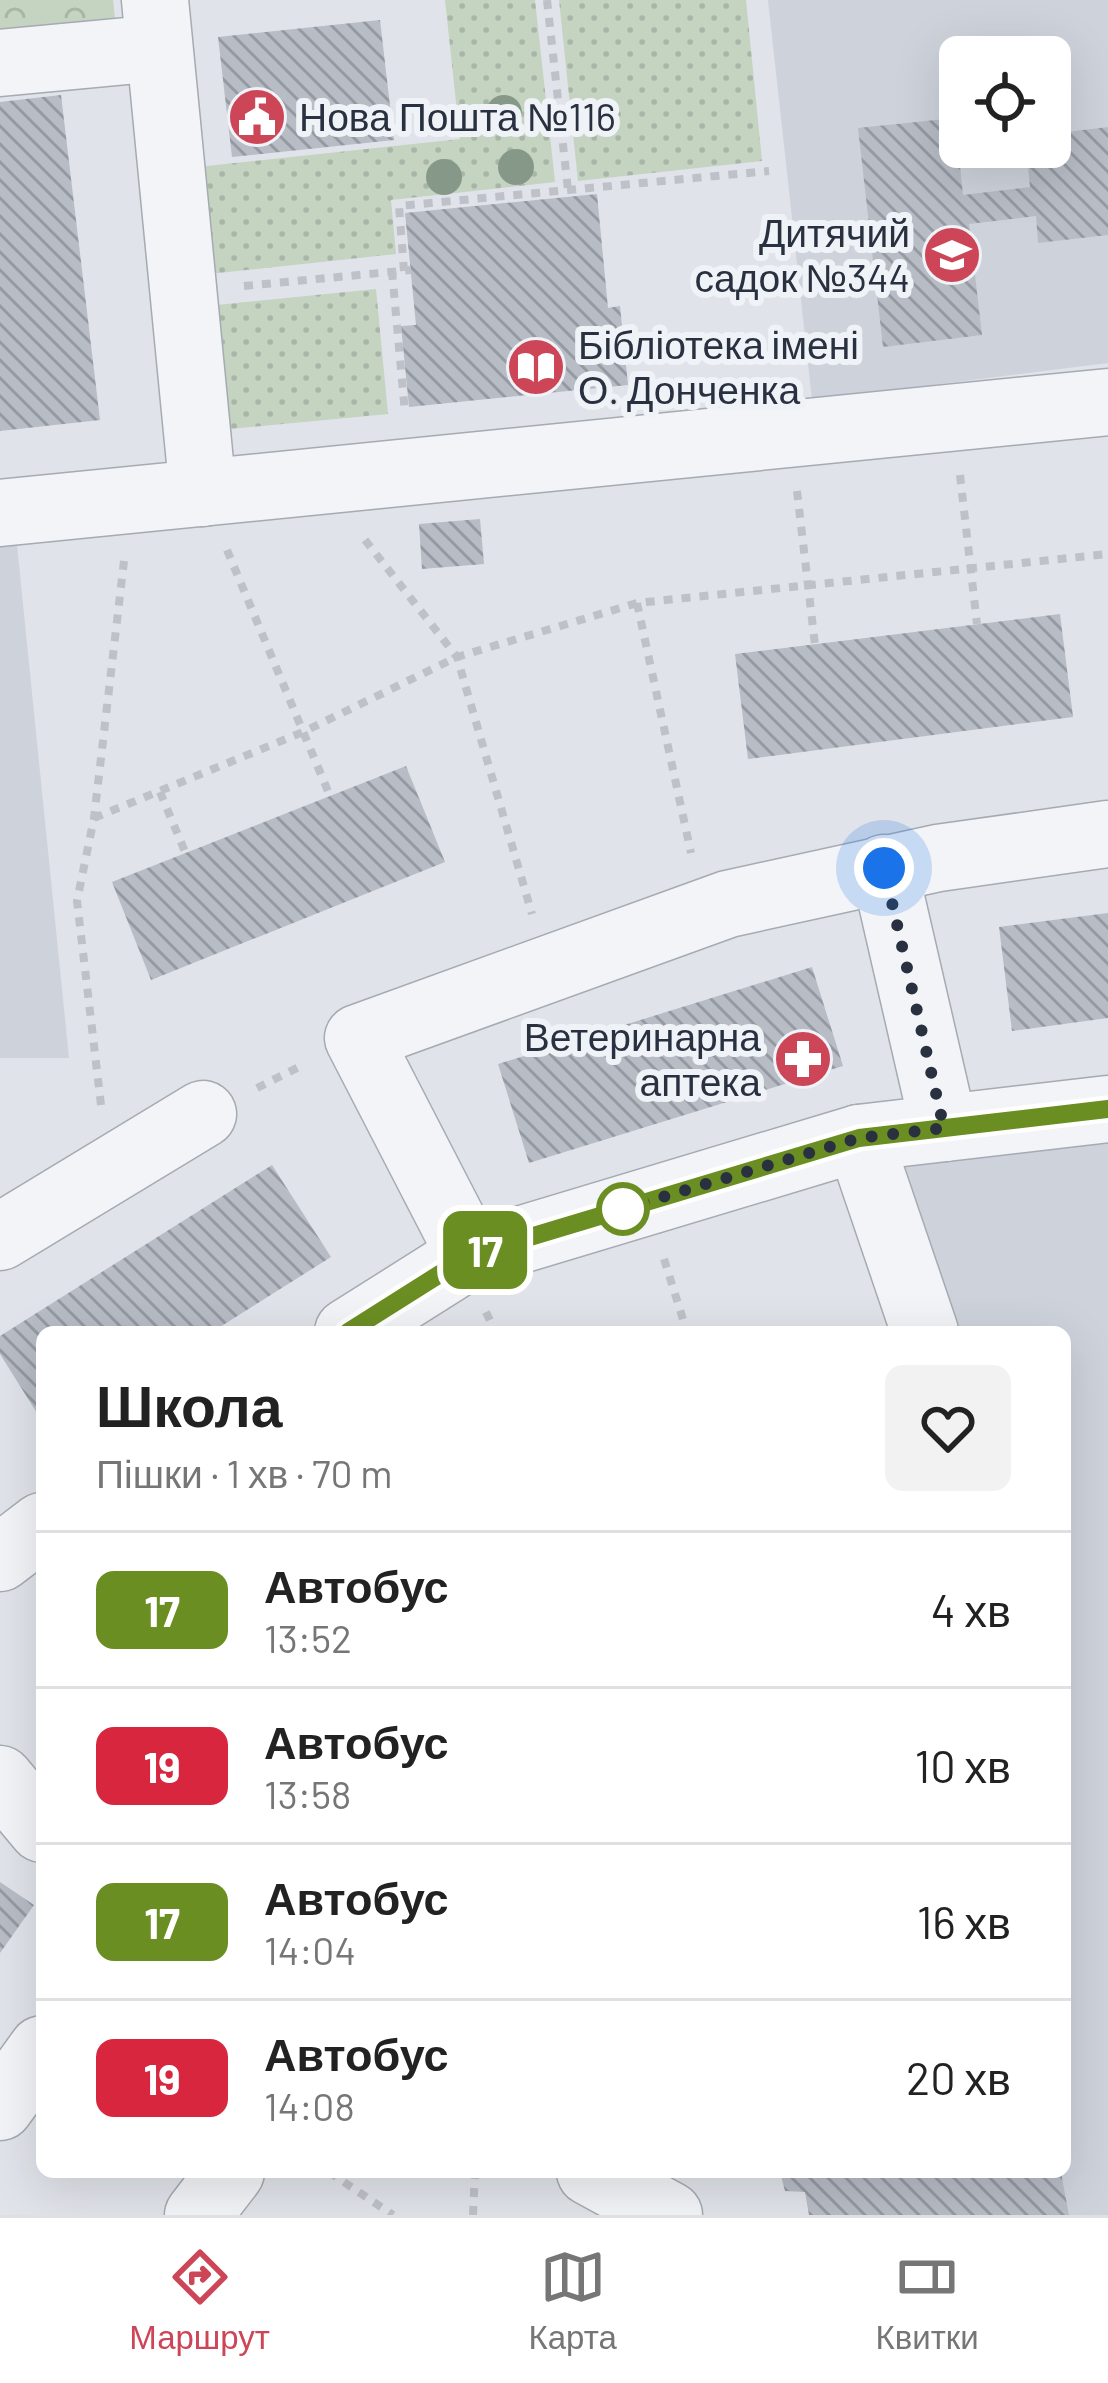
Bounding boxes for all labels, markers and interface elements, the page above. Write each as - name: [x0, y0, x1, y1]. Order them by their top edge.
- map controls: [939, 36, 1071, 168]
- button: locate: [939, 36, 1071, 168]
- public building icon: Нова Пошта №116: [226, 86, 288, 148]
- place label: Нова Пошта №116: [299, 92, 616, 139]
- place label: Дитячий садок №344: [695, 208, 910, 300]
- school or university icon: Дитячий садок №344: [921, 224, 983, 286]
- place label: Бібліотека імені О. Донченка: [578, 320, 859, 412]
- library icon: Бібліотека імені О. Донченка: [505, 336, 567, 398]
- your location: [854, 838, 914, 898]
- place label: Ветеринарна аптека: [524, 1012, 761, 1104]
- pharmacy icon: Ветеринарна аптека: [772, 1028, 834, 1090]
- unlabelled marker: [598, 1184, 648, 1234]
- line badge: 17: [431, 1211, 539, 1289]
- text: 17: [467, 1225, 503, 1275]
- button: heart: [885, 1365, 1011, 1491]
- text: Школа: [96, 1370, 282, 1438]
- text: Пішки · 1 хв · 70 m: [96, 1449, 393, 1496]
- text: Автобус: [264, 1558, 449, 1612]
- text: 4 хв: [931, 1582, 1011, 1636]
- text: 17: [144, 1585, 180, 1635]
- text: 13:52: [264, 1614, 352, 1661]
- text: Автобус: [264, 1714, 449, 1768]
- text: 10 хв: [914, 1738, 1011, 1792]
- text: 19: [143, 1741, 181, 1791]
- text: 13:58: [264, 1770, 351, 1817]
- text: Автобус: [264, 1870, 449, 1924]
- text: 16 хв: [917, 1894, 1011, 1948]
- text: 17: [144, 1897, 180, 1947]
- text: 14:04: [264, 1926, 356, 1973]
- text: Автобус: [264, 2026, 449, 2080]
- text: 20 хв: [906, 2050, 1011, 2104]
- text: 19: [143, 2053, 181, 2103]
- text: 14:08: [264, 2082, 355, 2129]
- tab: Маршрут: [129, 2244, 270, 2357]
- tab: Карта: [529, 2244, 617, 2357]
- tab: Квитки: [875, 2244, 979, 2357]

